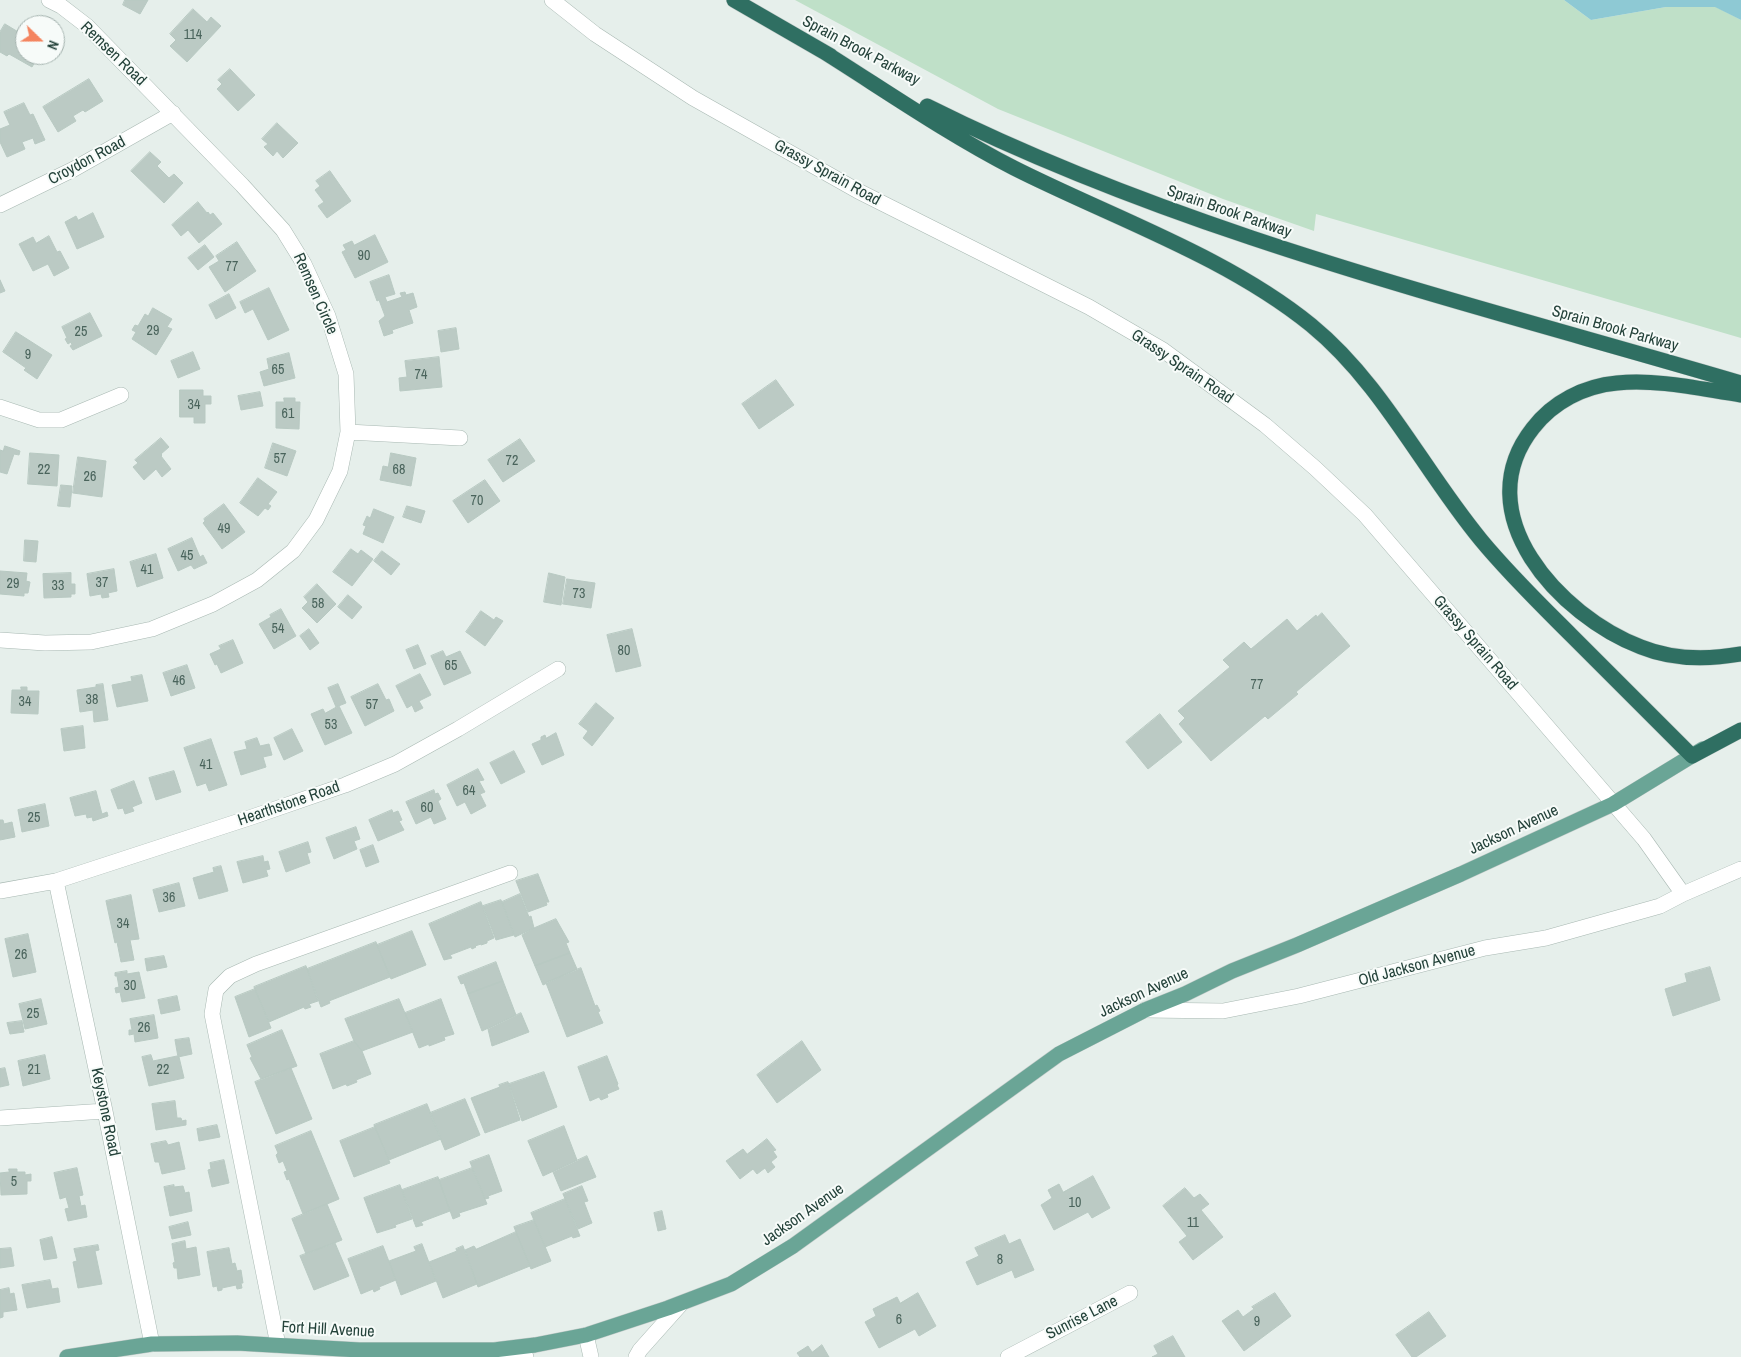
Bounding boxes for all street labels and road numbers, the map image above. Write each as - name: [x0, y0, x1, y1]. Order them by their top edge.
- street label: Sprain Brook Parkway: [799, 12, 923, 90]
- street label: Remsen Road: [76, 18, 150, 90]
- street label: Croydon Road: [45, 133, 129, 189]
- street label: Grassy Sprain Road: [770, 136, 884, 210]
- street label: Sprain Brook Parkway: [1164, 182, 1294, 242]
- street label: Remsen Circle: [289, 250, 341, 338]
- street label: Sprain Brook Parkway: [1550, 302, 1680, 356]
- street label: Grassy Sprain Road: [1127, 326, 1237, 408]
- street label: Grassy Sprain Road: [1429, 592, 1521, 694]
- street label: Hearthstone Road: [236, 778, 342, 830]
- street label: Jackson Avenue: [1466, 801, 1562, 859]
- street label: Old Jackson Avenue: [1357, 941, 1477, 991]
- street label: Jackson Avenue: [1096, 964, 1192, 1022]
- street label: Keystone Road: [86, 1066, 124, 1158]
- street label: Jackson Avenue: [758, 1180, 848, 1250]
- street label: Sunrise Lane: [1043, 1292, 1121, 1344]
- street label: Fort Hill Avenue: [281, 1318, 375, 1342]

